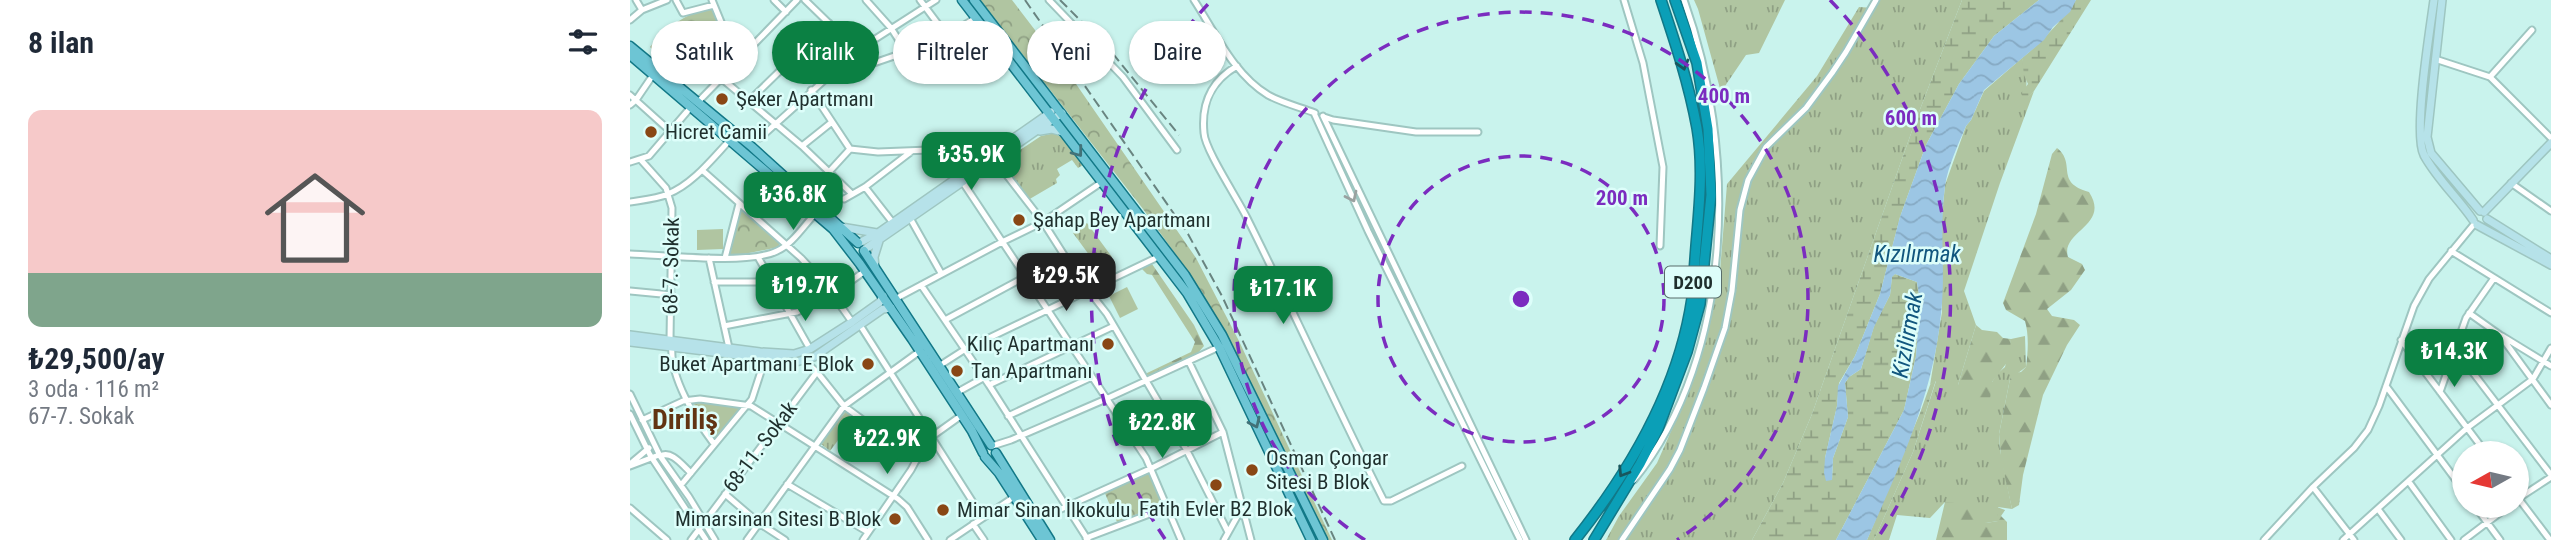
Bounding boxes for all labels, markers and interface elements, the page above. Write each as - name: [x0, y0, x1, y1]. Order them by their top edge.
- chip: Satılık: [651, 21, 758, 84]
- chip: Kiralık: [772, 21, 879, 84]
- chip: Filtreler: [893, 21, 1013, 84]
- chip: Yeni: [1027, 21, 1115, 84]
- chip: Daire: [1129, 21, 1226, 84]
- icon: filters: [564, 23, 602, 61]
- text: 8 ilan: [28, 25, 94, 60]
- one-way arrow: [1674, 58, 1689, 70]
- text: 400 m: [1698, 84, 1750, 108]
- place label: Şeker Apartmanı: [736, 87, 874, 111]
- marker: Şeker Apartmanı: [714, 91, 730, 107]
- text: 600 m: [1885, 106, 1937, 130]
- place label: Hicret Camii: [665, 120, 767, 144]
- marker: Hicret Camii: [643, 124, 659, 140]
- pin: ₺35.9K: [914, 132, 1028, 192]
- text: ₺35.9K: [938, 141, 1004, 168]
- one-way arrow: [1069, 144, 1082, 156]
- icon: home: [252, 155, 378, 281]
- pin: ₺36.8K: [736, 173, 850, 232]
- text: ₺36.8K: [760, 181, 826, 208]
- text: 200 m: [1596, 186, 1648, 210]
- one-way arrow: [1343, 190, 1357, 202]
- place label: Şahap Bey Apartmanı: [1033, 208, 1211, 232]
- marker: Şahap Bey Apartmanı: [1011, 212, 1027, 228]
- street label: 68-7. Sokak: [658, 217, 684, 315]
- water label: Kızılırmak: [1873, 241, 1962, 268]
- pin: ₺29.5K: [1009, 254, 1123, 313]
- text: ₺29.5K: [1033, 262, 1099, 289]
- pin: ₺19.7K: [748, 264, 862, 323]
- pin: ₺17.1K: [1226, 266, 1340, 326]
- road number: D200: [1665, 266, 1721, 298]
- text: ₺19.7K: [772, 272, 838, 299]
- text: ₺17.1K: [1250, 275, 1316, 302]
- centre of rings: [1509, 287, 1533, 311]
- water label: Kizilirmak: [1887, 289, 1928, 380]
- pin: ₺14.3K: [2397, 330, 2511, 389]
- place label: Kılıç Apartmanı: [967, 332, 1094, 356]
- marker: Kılıç Apartmanı: [1100, 336, 1116, 352]
- text: ₺14.3K: [2421, 338, 2487, 365]
- text: ₺29,500/ay: [28, 341, 165, 376]
- place label: Buket Apartmanı E Blok: [659, 352, 855, 376]
- marker: Buket Apartmanı E Blok: [860, 356, 876, 372]
- place label: Tan Apartmanı: [971, 359, 1092, 383]
- marker: Tan Apartmanı: [949, 363, 965, 379]
- text: 3 oda · 116 m²: [28, 376, 159, 403]
- street label: 68-11. Sokak: [718, 396, 802, 497]
- pin: ₺22.8K: [1105, 400, 1219, 460]
- text: 67-7. Sokak: [28, 403, 134, 430]
- district label: Diriliş: [652, 403, 718, 436]
- text: ₺22.8K: [1129, 409, 1195, 436]
- pin: ₺22.9K: [830, 416, 944, 476]
- one-way arrow: [1247, 416, 1261, 428]
- text: ₺22.9K: [854, 425, 920, 452]
- north arrow: [2452, 441, 2529, 518]
- map controls: [2452, 441, 2529, 518]
- place label: Osman Çongar Sitesi B Blok: [1266, 446, 1389, 494]
- marker: Osman Çongar Sitesi B Blok: [1244, 462, 1260, 478]
- one-way arrow: [1619, 464, 1632, 477]
- marker: Fatih Evler B2 Blok: [1208, 477, 1224, 493]
- place label: Fatih Evler B2 Blok: [1139, 497, 1293, 521]
- place label: Mimar Sinan İlkokulu: [957, 498, 1130, 522]
- marker: Mimar Sinan İlkokulu: [935, 502, 951, 518]
- place label: Mimarsinan Sitesi B Blok: [675, 507, 882, 531]
- marker: Mimarsinan Sitesi B Blok: [887, 511, 903, 527]

